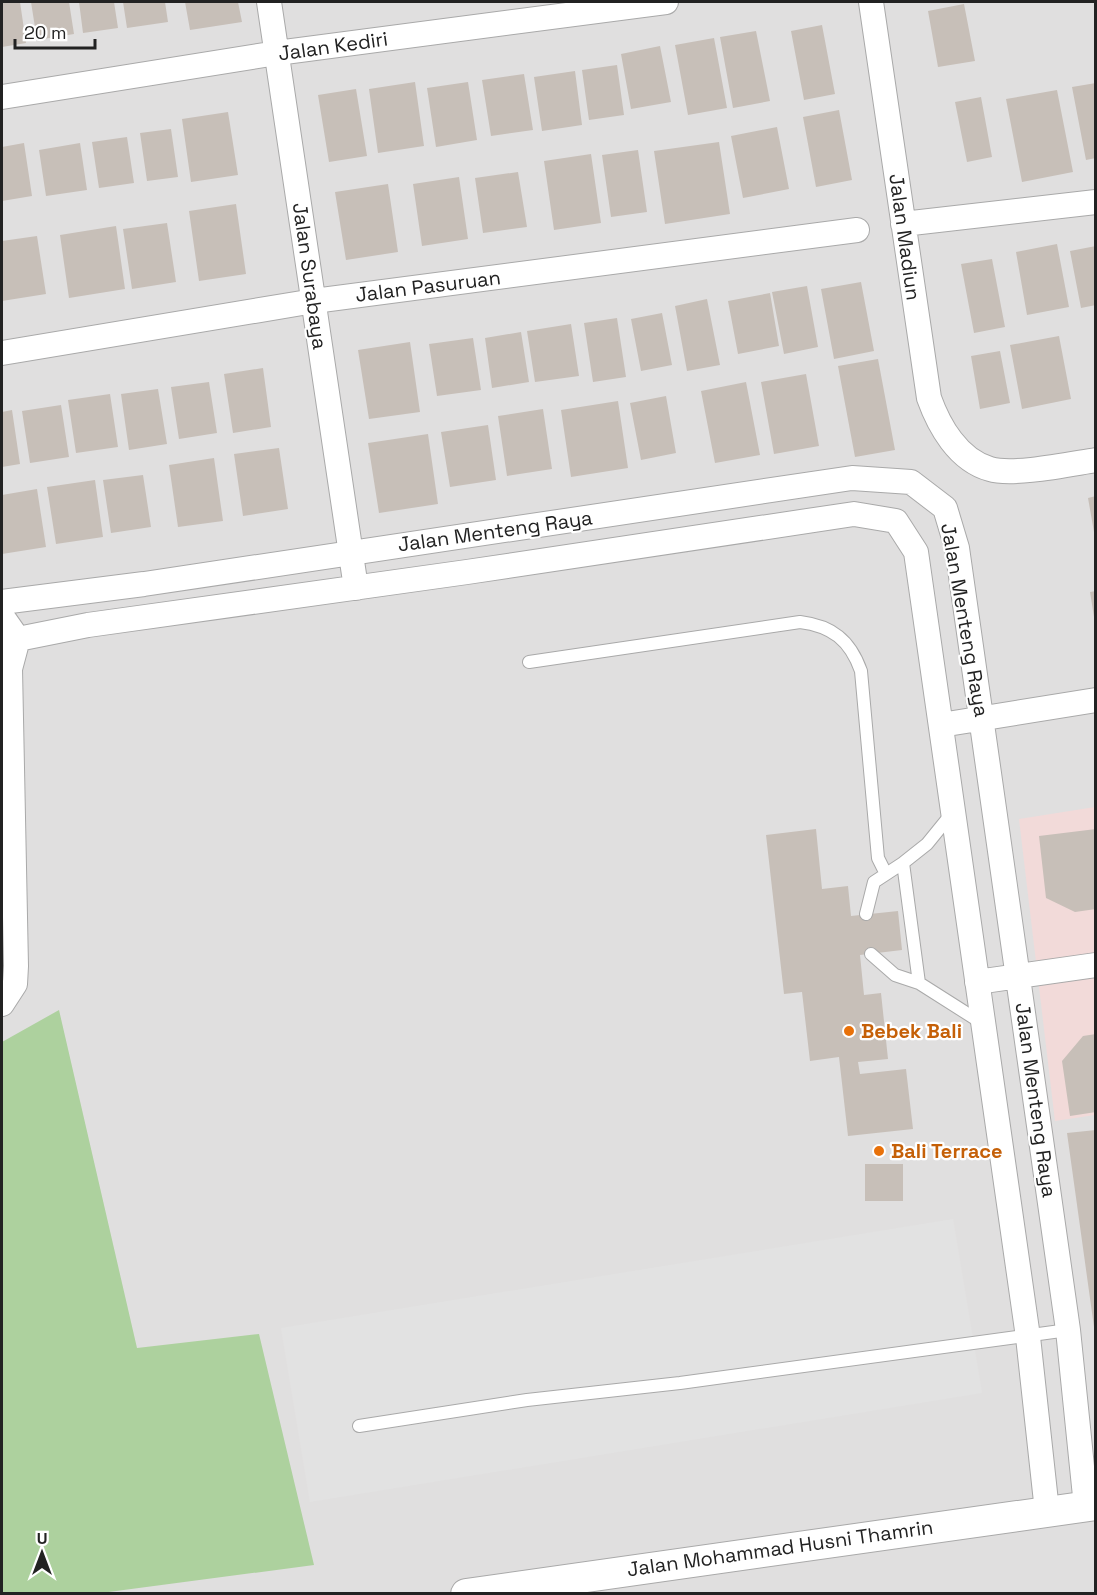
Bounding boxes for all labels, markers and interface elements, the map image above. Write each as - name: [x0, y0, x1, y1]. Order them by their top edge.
- scale bar: [15, 12, 94, 50]
- text: 20 m: [24, 21, 67, 44]
- street label: Jalan Kediri: [276, 25, 390, 67]
- street label: Jalan Madiun: [883, 172, 927, 302]
- street label: Jalan Surabaya: [287, 201, 333, 351]
- street label: Jalan Pasuruan: [354, 264, 502, 308]
- street label: Jalan Menteng Raya: [396, 504, 594, 558]
- street label: Jalan Menteng Raya: [935, 521, 995, 719]
- street label: Jalan Menteng Raya: [1009, 1001, 1063, 1199]
- place label: Bebek Bali: [861, 1018, 962, 1044]
- marker: Bebek Bali: [842, 1024, 856, 1038]
- place label: Bali Terrace: [891, 1138, 1003, 1164]
- marker: Bali Terrace: [872, 1144, 886, 1158]
- street label: Jalan Mohammad Husni Thamrin: [625, 1514, 935, 1582]
- north arrow: [12, 1523, 72, 1583]
- text: U: [37, 1528, 47, 1549]

